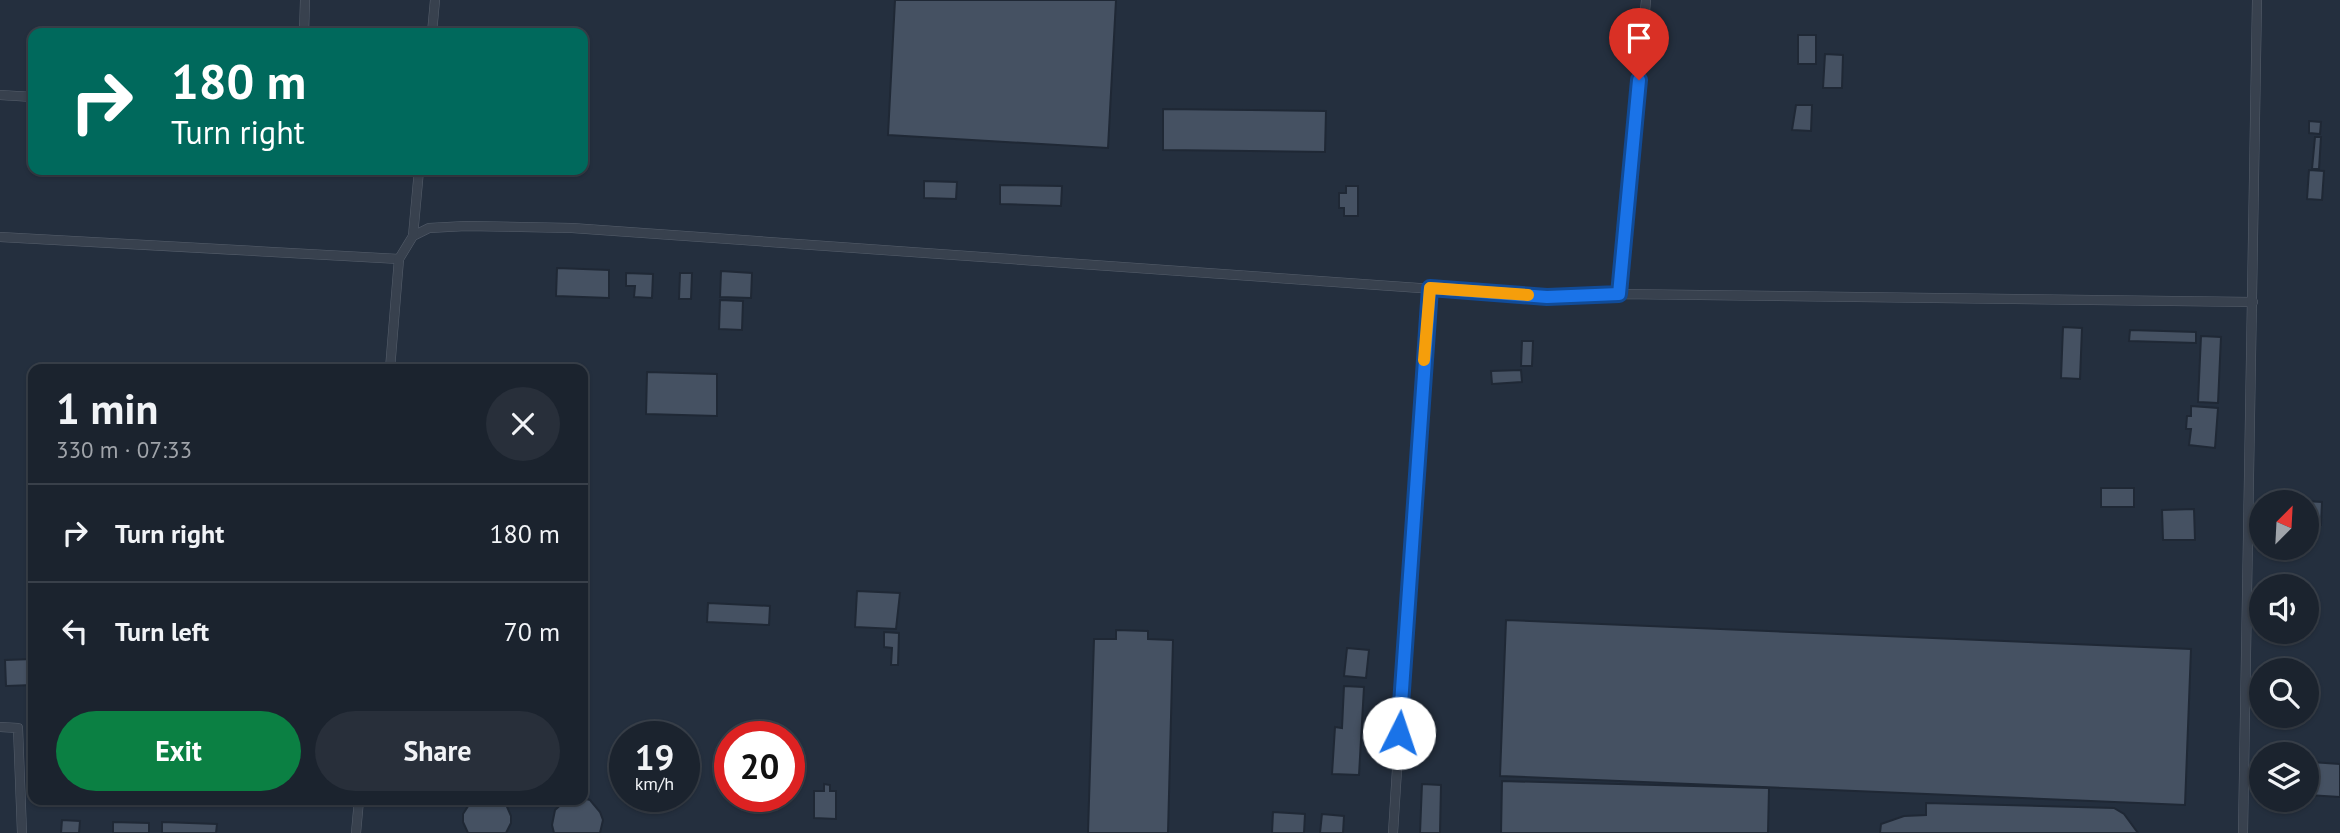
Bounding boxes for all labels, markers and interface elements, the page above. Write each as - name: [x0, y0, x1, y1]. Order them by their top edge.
- pin: [1609, 8, 1669, 80]
- icon: arrive: [1620, 19, 1658, 57]
- text: 180 m: [171, 49, 306, 113]
- icon: right: [56, 56, 147, 147]
- text: Turn right: [171, 111, 305, 153]
- text: 1 min: [56, 381, 158, 436]
- button: close: [486, 387, 560, 461]
- text: 330 m · 07:33: [56, 435, 192, 464]
- north arrow: [2249, 490, 2319, 560]
- map controls: [2249, 490, 2319, 812]
- icon: right: [56, 514, 94, 552]
- text: Turn right: [115, 517, 224, 550]
- text: 180 m: [489, 517, 560, 550]
- button: sound: [2249, 574, 2319, 644]
- icon: left: [56, 612, 94, 650]
- text: Turn left: [115, 615, 209, 648]
- text: 70 m: [504, 615, 560, 648]
- button: search: [2249, 658, 2319, 728]
- position arrow: [1362, 696, 1436, 770]
- button: Exit: [56, 711, 301, 791]
- button: Share: [315, 711, 560, 791]
- speed limit sign: 20: [714, 721, 805, 812]
- text: 19: [635, 734, 674, 780]
- button: layers: [2249, 742, 2319, 812]
- text: km/h: [635, 772, 674, 795]

